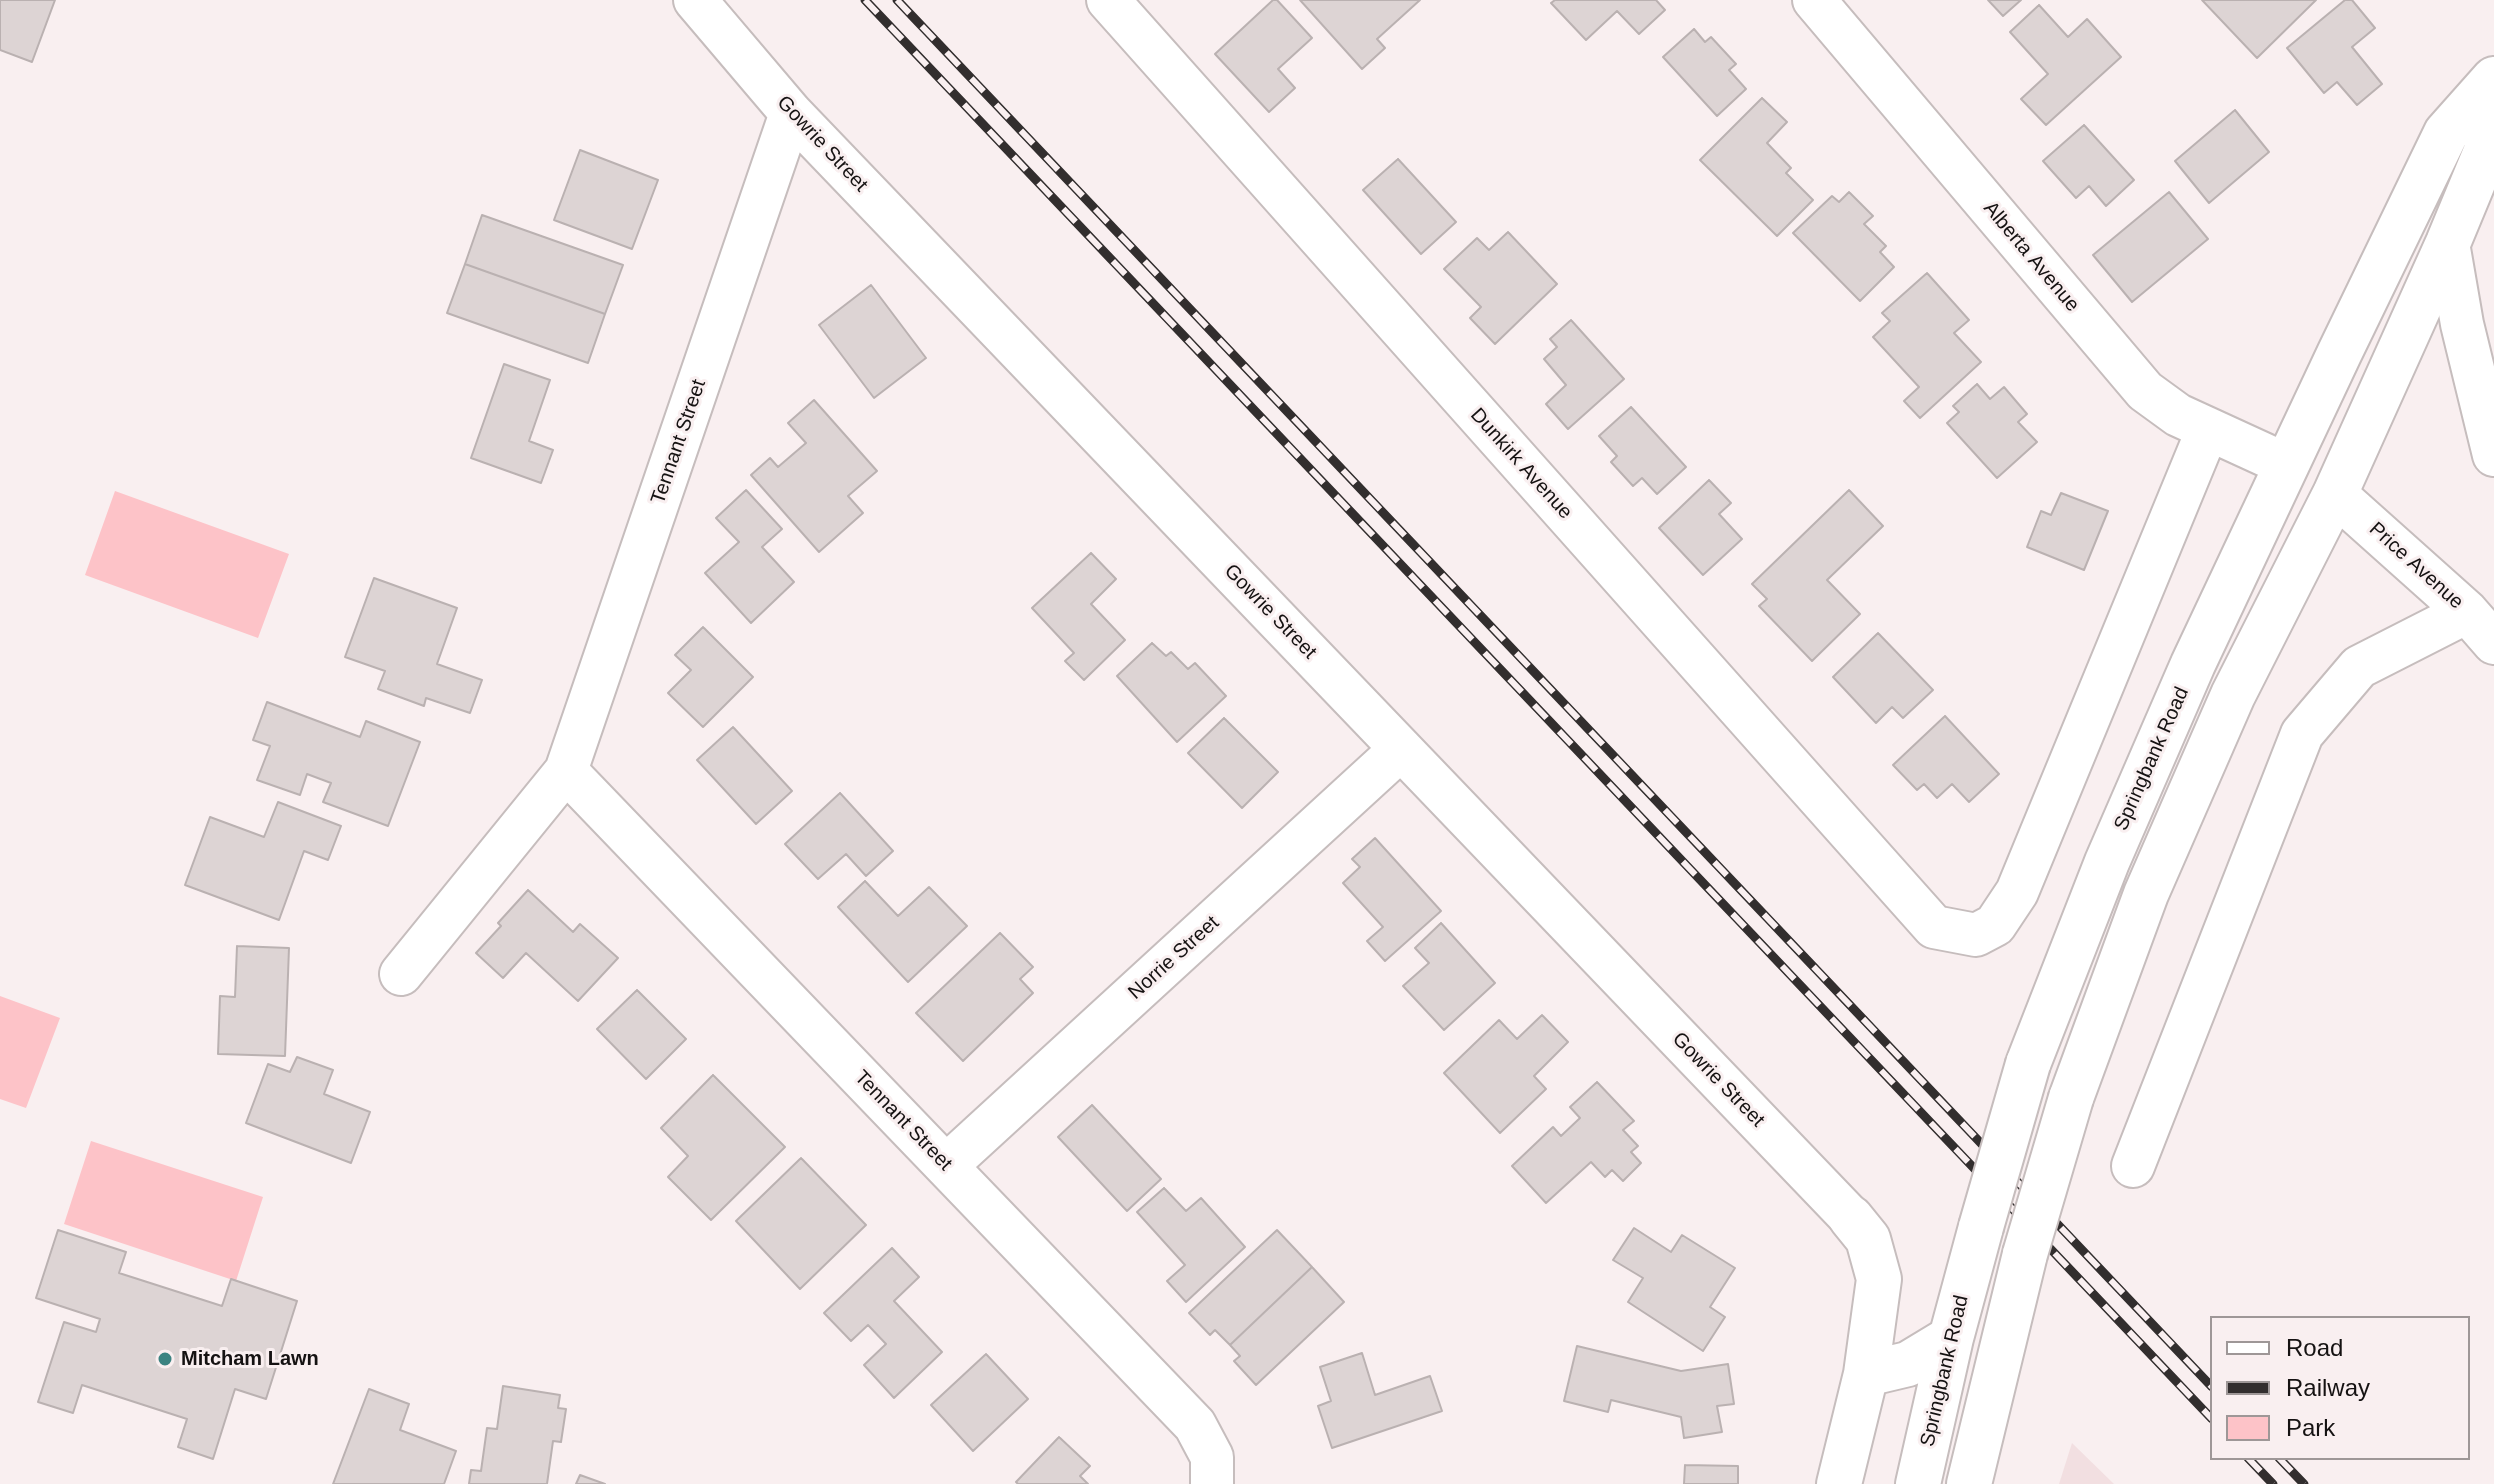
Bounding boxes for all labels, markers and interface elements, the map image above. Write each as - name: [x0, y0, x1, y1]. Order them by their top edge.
- street label: Gowrie Street: [772, 91, 872, 197]
- street label: Alberta Avenue: [1978, 197, 2084, 317]
- street label: Tennant Street: [646, 377, 712, 507]
- street label: Dunkirk Avenue: [1465, 404, 1577, 524]
- street label: Price Avenue: [2364, 517, 2468, 615]
- street label: Gowrie Street: [1219, 560, 1321, 664]
- street label: Springbank Road: [2110, 684, 2194, 834]
- street label: Norrie Street: [1124, 911, 1224, 1005]
- street label: Gowrie Street: [1667, 1028, 1769, 1132]
- street label: Tennant Street: [849, 1066, 957, 1176]
- street label: Springbank Road: [1916, 1293, 1974, 1449]
- legend: [2210, 1316, 2470, 1460]
- text: Road: [2286, 1334, 2343, 1361]
- place label: Mitcham Lawn: [181, 1347, 319, 1371]
- marker: Mitcham Lawn: [156, 1350, 174, 1368]
- text: Railway: [2286, 1374, 2370, 1401]
- text: Park: [2286, 1414, 2335, 1441]

